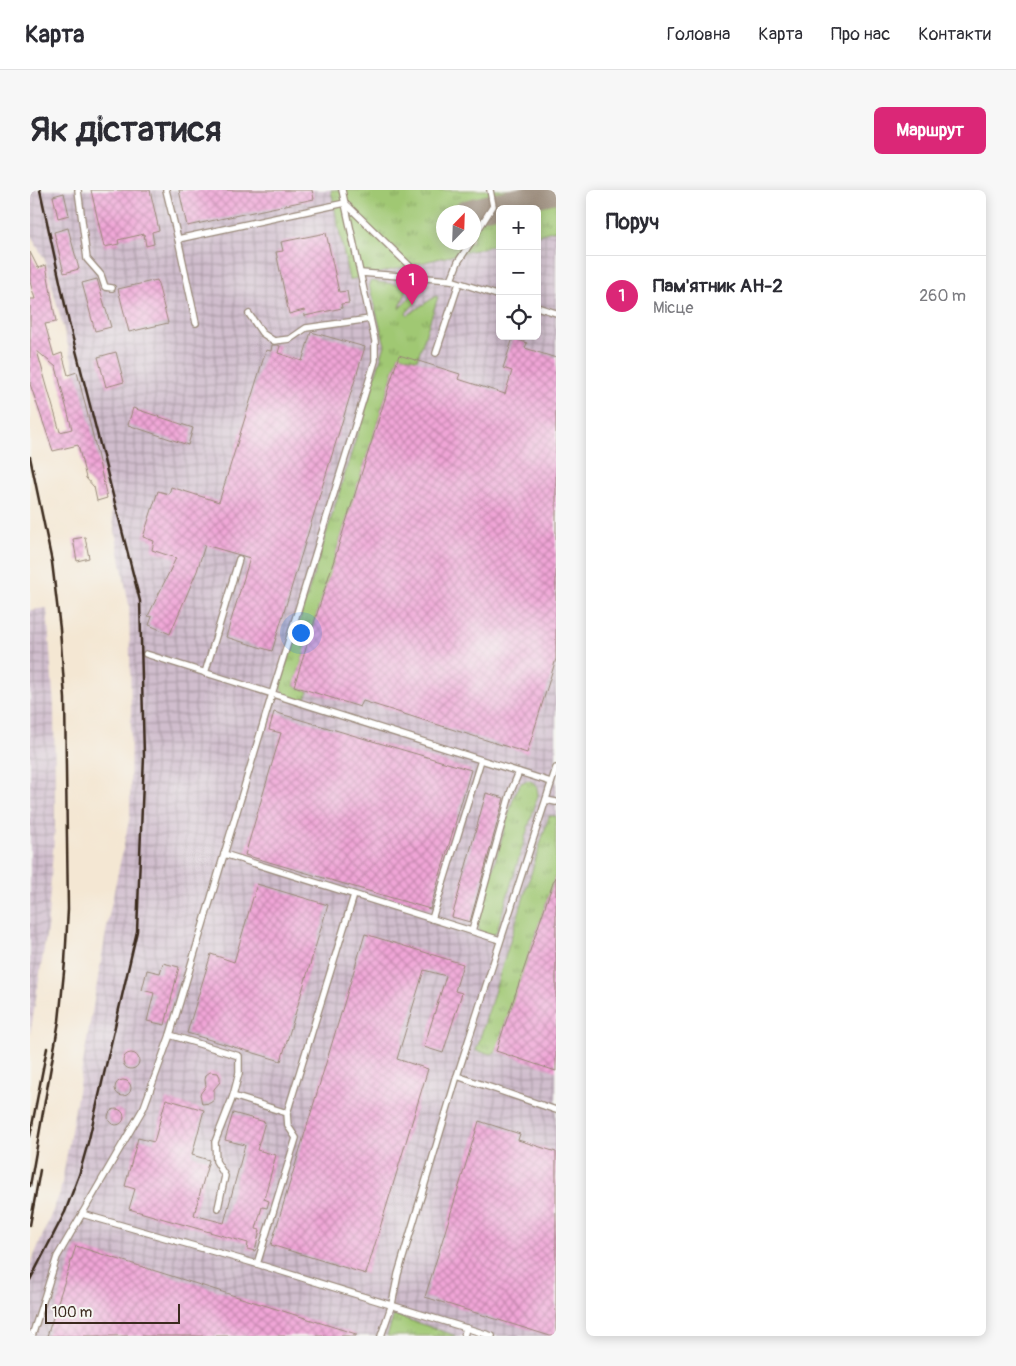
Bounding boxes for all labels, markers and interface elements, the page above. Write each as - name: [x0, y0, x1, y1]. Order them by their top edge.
- text: Карта: [25, 20, 84, 49]
- text: Головна: [667, 23, 730, 46]
- text: Карта: [758, 23, 803, 46]
- text: Про нас: [831, 23, 890, 46]
- text: Контакти: [918, 23, 991, 46]
- button: Маршрут: [874, 107, 986, 154]
- text: Як дістатися: [30, 108, 221, 152]
- north arrow: [436, 205, 481, 250]
- map controls: [496, 205, 541, 340]
- button: +: [496, 205, 541, 250]
- text: Поруч: [606, 209, 659, 236]
- button: −: [496, 250, 541, 295]
- pin: 1: [396, 264, 428, 305]
- text: Пам'ятник АН-2: [653, 274, 783, 298]
- text: 1: [619, 286, 625, 306]
- text: 260 m: [919, 286, 966, 306]
- button: locate: [496, 295, 541, 340]
- text: Місце: [653, 298, 693, 318]
- your location: [288, 620, 314, 646]
- scale bar: [45, 1301, 180, 1324]
- text: 100 m: [52, 1304, 92, 1321]

